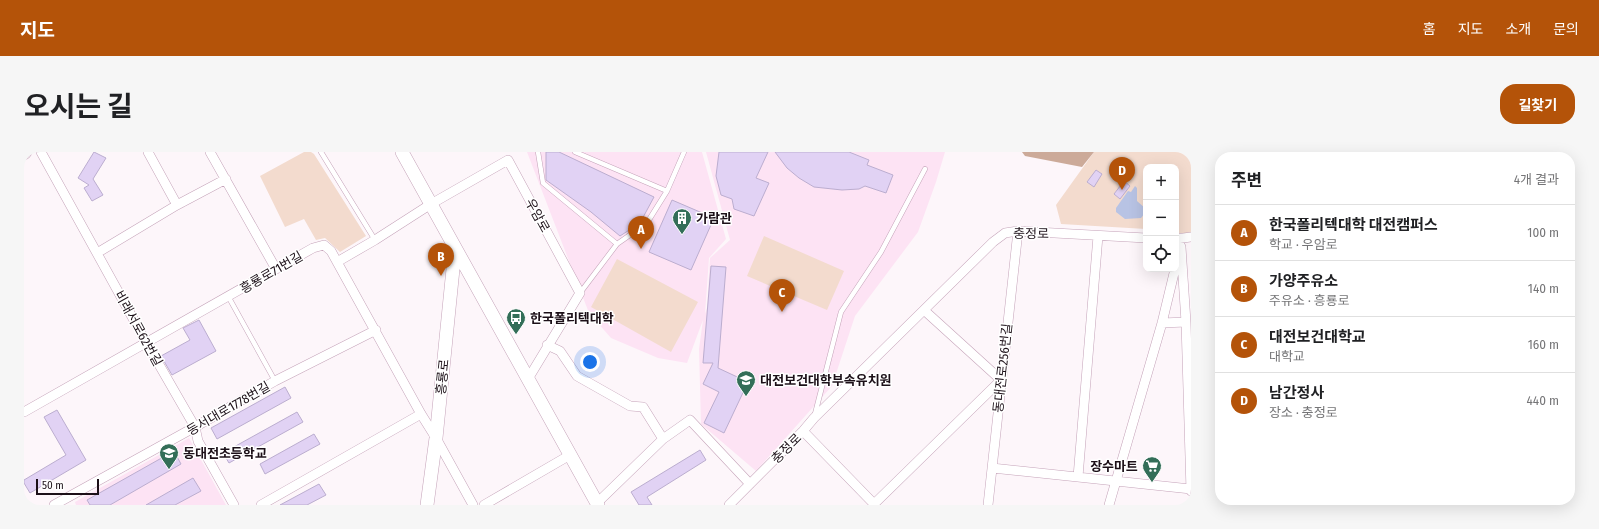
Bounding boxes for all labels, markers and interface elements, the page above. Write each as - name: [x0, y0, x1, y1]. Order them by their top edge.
- text: 지도: [20, 19, 55, 42]
- text: 홈: [1423, 21, 1436, 38]
- text: 지도: [1458, 21, 1483, 38]
- text: 소개: [1505, 21, 1531, 38]
- text: 문의: [1553, 21, 1579, 38]
- button: 길찾기: [1500, 84, 1575, 124]
- text: 오시는 길: [24, 90, 133, 123]
- pin: D: [1109, 157, 1135, 190]
- map controls: [1143, 164, 1179, 272]
- button: +: [1143, 164, 1179, 200]
- text: 주변: [1231, 170, 1262, 191]
- text: 4개 결과: [1514, 172, 1559, 187]
- street label: 우암로: [522, 196, 553, 235]
- button: −: [1143, 200, 1179, 236]
- building icon: 가람관: [671, 207, 693, 235]
- place label: 가람관: [696, 211, 732, 226]
- pin: A: [628, 216, 654, 249]
- text: 한국폴리텍대학 대전캠퍼스: [1269, 216, 1438, 234]
- text: A: [1240, 225, 1248, 240]
- text: 100 m: [1527, 225, 1559, 240]
- street label: 충정로: [1013, 226, 1049, 241]
- button: locate: [1143, 236, 1179, 272]
- text: 학교 · 우암로: [1269, 237, 1338, 252]
- pin: B: [428, 243, 454, 276]
- street label: 흥룡로71번길: [237, 248, 305, 296]
- text: 가양주유소: [1269, 272, 1338, 290]
- pin: C: [769, 279, 795, 312]
- text: B: [1240, 281, 1248, 296]
- text: 140 m: [1528, 281, 1559, 296]
- street label: 비래서로62번길: [112, 288, 165, 369]
- text: 주유소 · 흥룡로: [1269, 293, 1350, 308]
- bus stop icon: 한국폴리텍대학: [505, 307, 527, 335]
- place label: 한국폴리텍대학: [530, 311, 614, 326]
- street label: 동대전로256번길: [990, 323, 1015, 414]
- text: 대전보건대학교: [1269, 328, 1366, 346]
- text: C: [1241, 337, 1247, 352]
- text: 160 m: [1528, 337, 1559, 352]
- text: 대학교: [1269, 349, 1305, 364]
- your location: [580, 352, 600, 372]
- street label: 흥룡로: [433, 358, 452, 396]
- school or university icon: 대전보건대학부속유치원: [735, 369, 757, 397]
- place label: 대전보건대학부속유치원: [760, 373, 892, 388]
- street label: 동서대로1778번길: [184, 379, 273, 438]
- text: 남간정사: [1269, 384, 1324, 402]
- text: D: [1240, 393, 1248, 408]
- text: 440 m: [1527, 393, 1559, 408]
- text: 장소 · 충정로: [1269, 405, 1338, 420]
- street label: 충정로: [768, 430, 804, 466]
- school or university icon: 동대전초등학교: [158, 442, 180, 470]
- place label: 동대전초등학교: [183, 446, 267, 461]
- supermarket icon: 장수마트: [1141, 455, 1163, 483]
- place label: 장수마트: [1090, 459, 1138, 474]
- scale bar: [36, 477, 99, 496]
- text: 50 m: [42, 479, 64, 492]

